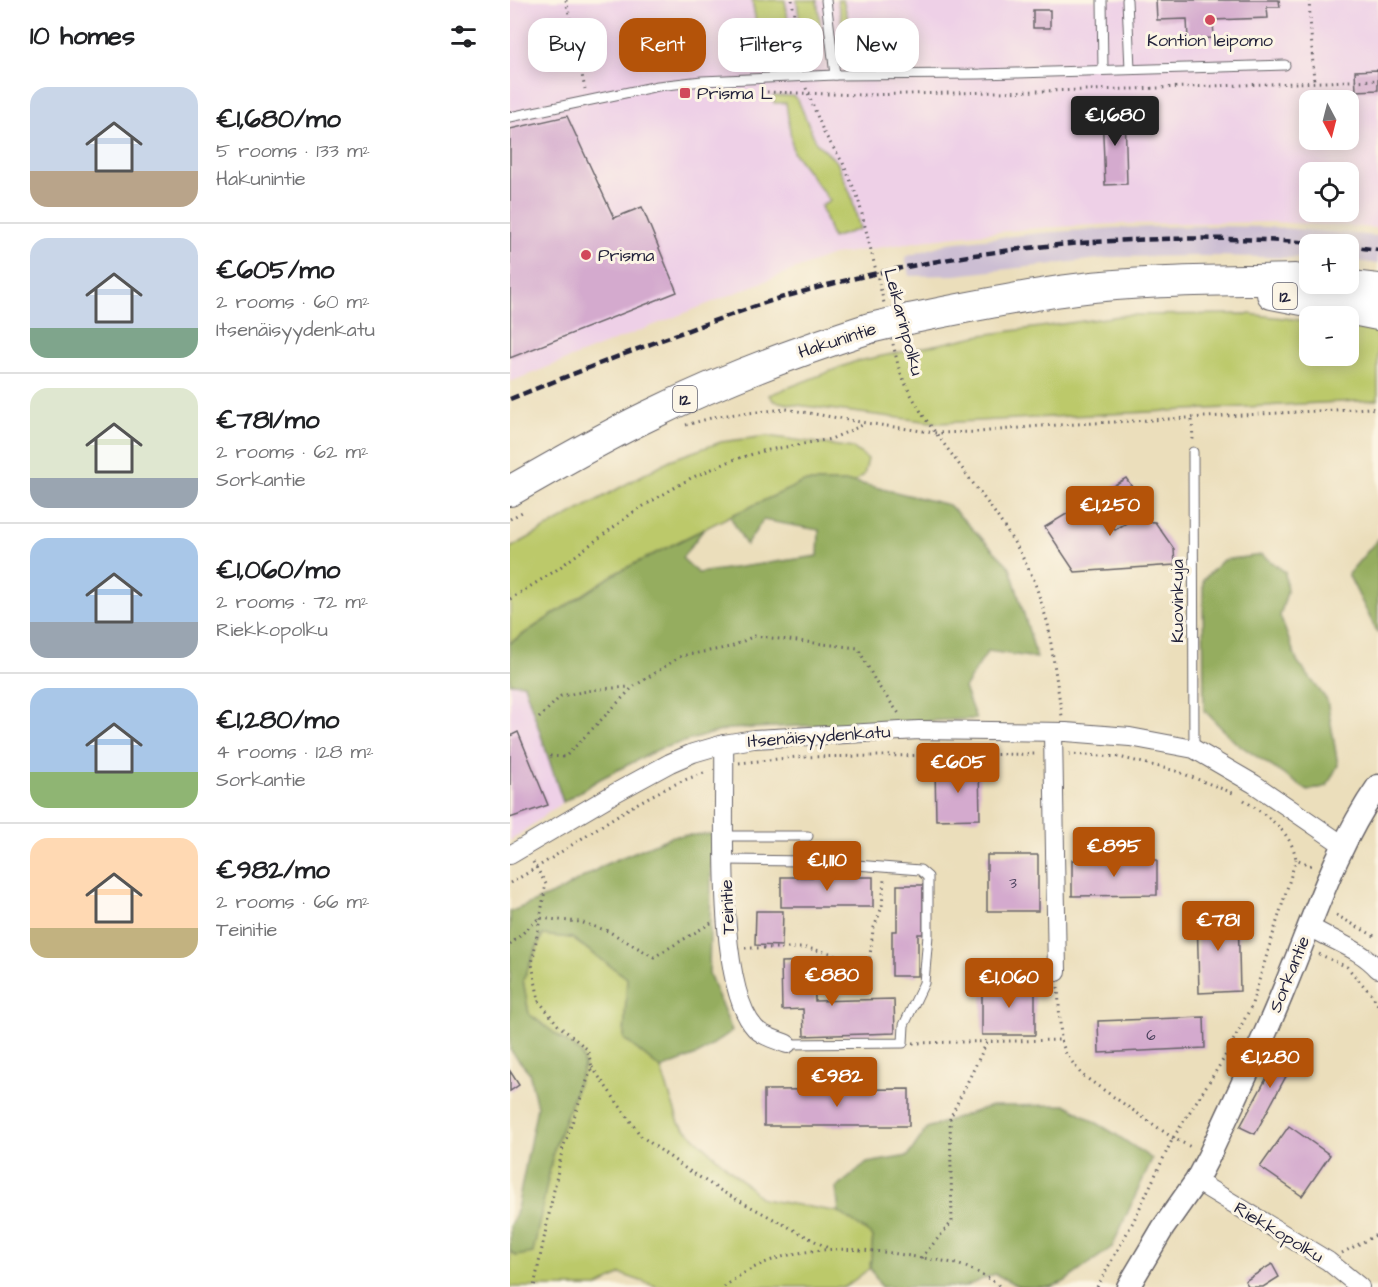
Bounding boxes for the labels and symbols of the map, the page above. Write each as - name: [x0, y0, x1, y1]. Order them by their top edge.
- marker: Kontion leipomo: [1203, 13, 1217, 27]
- place label: Kontion leipomo: [1147, 28, 1273, 53]
- place label: Prisma L: [697, 81, 774, 106]
- marker: Prisma L: [678, 86, 692, 100]
- north arrow: [1299, 90, 1359, 150]
- pin: €1,680: [1066, 96, 1164, 147]
- place label: Prisma: [598, 243, 654, 268]
- marker: Prisma: [579, 248, 593, 262]
- street label: Leikarinpolku: [877, 266, 930, 378]
- road number: 12: [1273, 283, 1297, 309]
- street label: Hakunintie: [795, 316, 880, 365]
- road number: 12: [673, 386, 697, 412]
- pin: €1,250: [1061, 486, 1159, 537]
- street label: Kuovinkuja: [1165, 559, 1190, 643]
- street label: Itsenäisyydenkatu: [747, 719, 891, 755]
- pin: €605: [922, 743, 994, 794]
- pin: €895: [1078, 827, 1150, 878]
- pin: €1,110: [778, 841, 876, 892]
- house number: 3: [1009, 873, 1017, 894]
- street label: Teinitie: [714, 879, 741, 935]
- pin: €781: [1182, 901, 1254, 952]
- street label: Sorkantie: [1263, 932, 1316, 1016]
- pin: €880: [796, 956, 868, 1007]
- pin: €1,060: [960, 958, 1058, 1009]
- house number: 6: [1146, 1025, 1156, 1046]
- pin: €1,280: [1221, 1038, 1319, 1089]
- pin: €982: [801, 1057, 873, 1108]
- street label: Riekkopolku: [1229, 1196, 1328, 1269]

